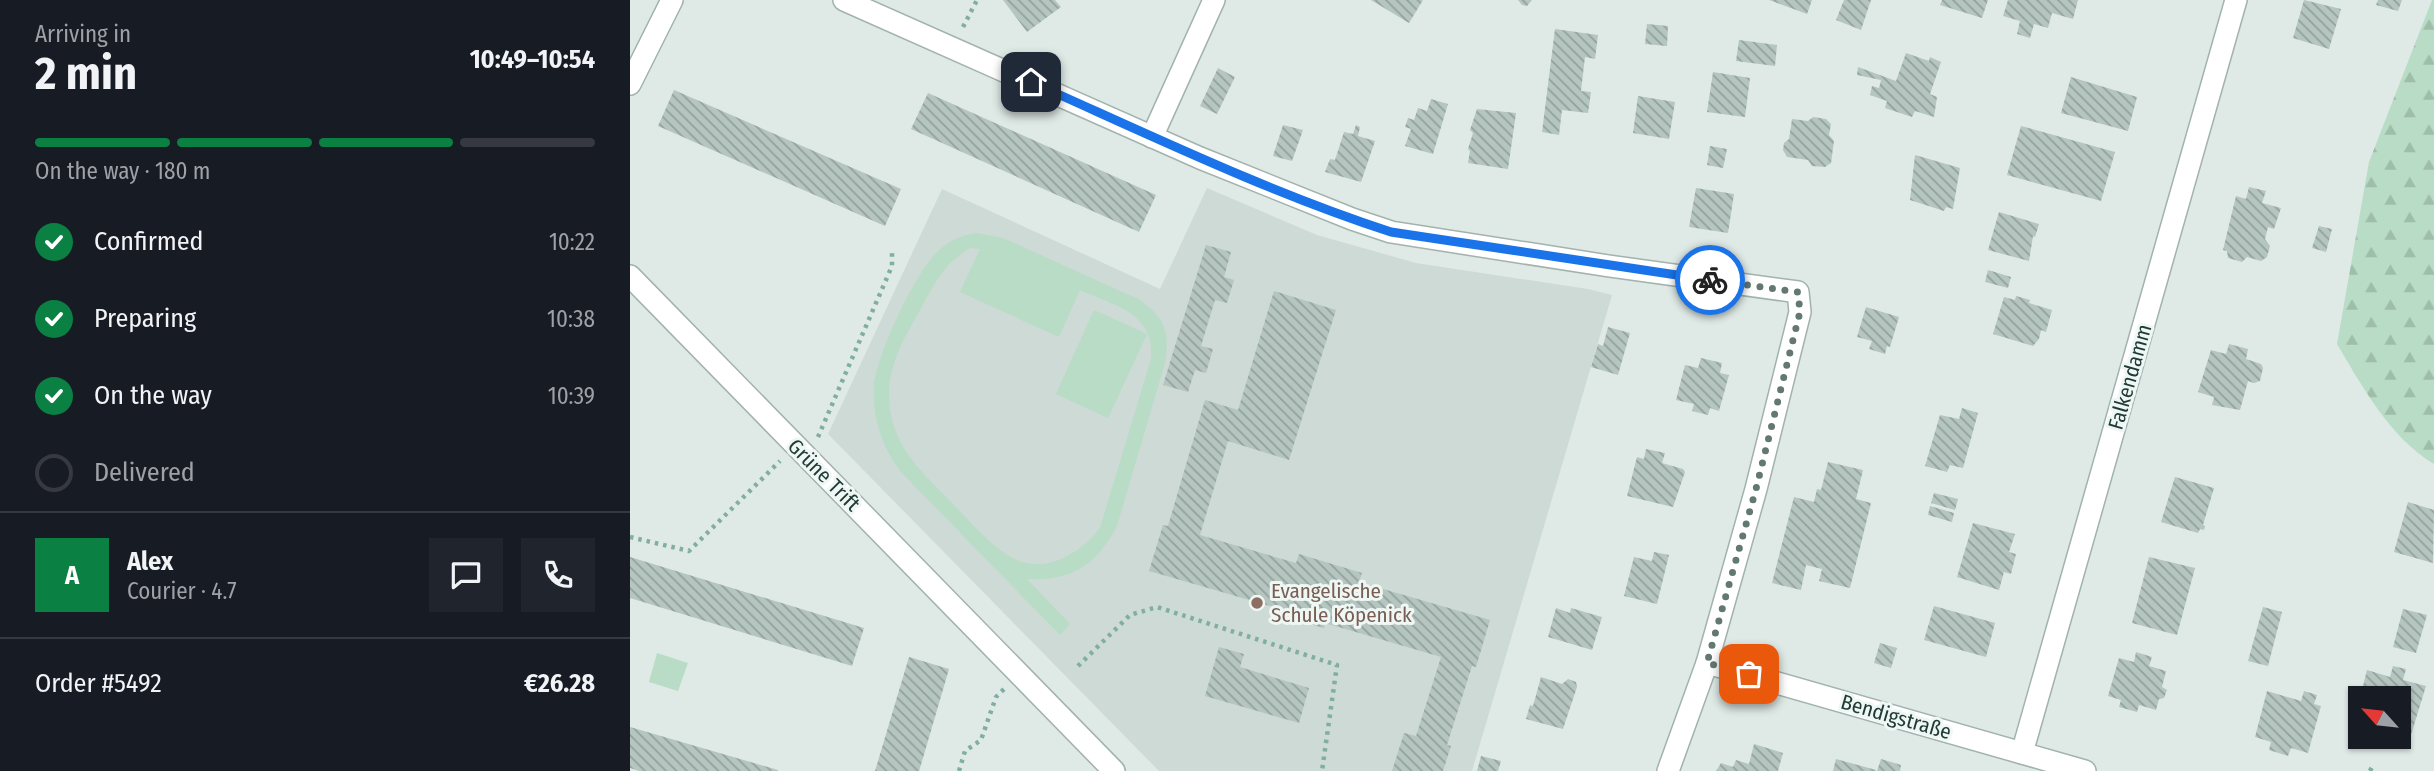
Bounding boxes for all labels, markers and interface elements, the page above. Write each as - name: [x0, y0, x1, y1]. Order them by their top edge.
- text: Arriving in: [35, 20, 131, 48]
- text: 10:49–10:54: [470, 44, 595, 75]
- text: 2 min: [35, 46, 137, 101]
- pin: [1001, 52, 1061, 112]
- icon: home: [1012, 63, 1050, 101]
- text: On the way · 180 m: [35, 157, 211, 185]
- icon: check: [35, 223, 73, 261]
- text: Confirmed: [94, 226, 204, 257]
- text: 10:22: [549, 228, 595, 256]
- courier: [1675, 245, 1745, 315]
- icon: bike: [1691, 261, 1729, 299]
- icon: check: [35, 300, 73, 338]
- text: Preparing: [94, 303, 196, 334]
- text: 10:38: [547, 305, 595, 333]
- street label: Falkendamm: [2103, 321, 2157, 433]
- icon: check: [35, 377, 73, 415]
- text: On the way: [94, 380, 212, 411]
- text: 10:39: [548, 382, 595, 410]
- street label: Grüne Trift: [782, 433, 866, 517]
- text: Delivered: [94, 457, 195, 488]
- button: chat: [429, 538, 503, 612]
- button: phone: [521, 538, 595, 612]
- text: Alex: [127, 546, 173, 577]
- text: A: [65, 560, 79, 591]
- text: Courier · 4.7: [127, 577, 237, 605]
- place label: Evangelische Schule Köpenick: [1271, 578, 1412, 628]
- marker: Evangelische Schule Köpenick: [1249, 595, 1265, 611]
- pin: [1719, 644, 1779, 704]
- icon: bag: [1730, 655, 1768, 693]
- text: Order #5492: [35, 668, 162, 699]
- text: €26.28: [524, 668, 595, 699]
- north arrow: [2348, 686, 2412, 749]
- map controls: [2348, 686, 2411, 749]
- street label: Bendigstraße: [1838, 689, 1954, 745]

